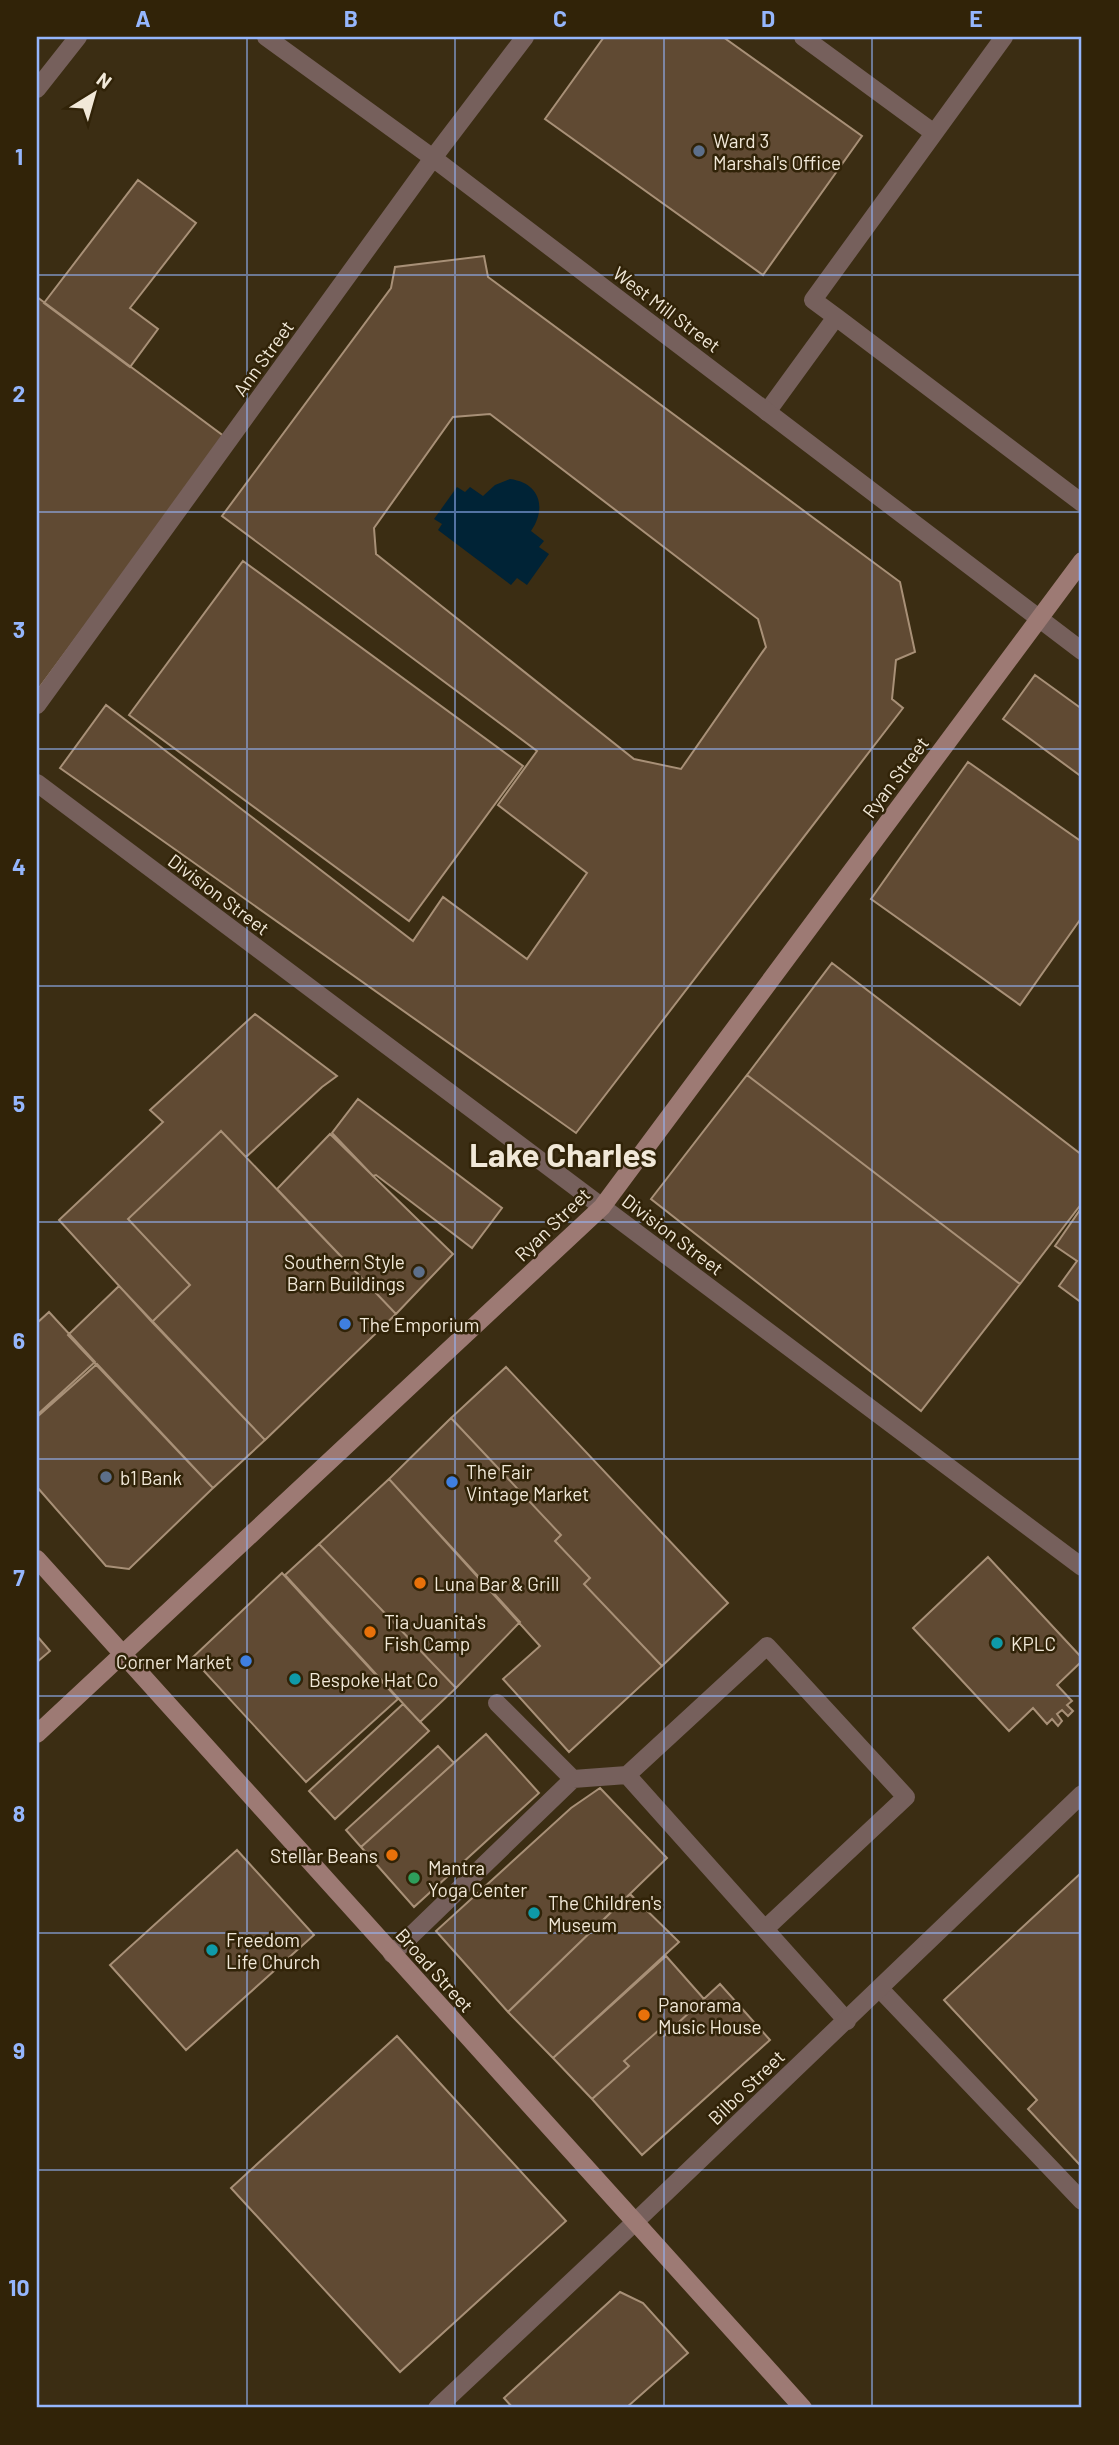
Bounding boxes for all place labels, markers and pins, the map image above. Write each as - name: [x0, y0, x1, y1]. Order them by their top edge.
- place label: Ward 3 Marshal's Office: [713, 129, 841, 174]
- marker: Ward 3 Marshal's Office: [691, 143, 707, 159]
- place label: Southern Style Barn Buildings: [284, 1250, 405, 1295]
- marker: Southern Style Barn Buildings: [411, 1264, 427, 1280]
- place label: The Emporium: [359, 1313, 479, 1336]
- marker: The Emporium: [337, 1316, 353, 1332]
- place label: The Fair Vintage Market: [466, 1460, 589, 1505]
- place label: b1 Bank: [120, 1466, 182, 1489]
- marker: b1 Bank: [98, 1469, 114, 1485]
- marker: The Fair Vintage Market: [444, 1474, 460, 1490]
- place label: Luna Bar & Grill: [434, 1572, 559, 1595]
- marker: Luna Bar & Grill: [412, 1575, 428, 1591]
- place label: Tia Juanita's Fish Camp: [384, 1610, 486, 1655]
- marker: Tia Juanita's Fish Camp: [362, 1624, 378, 1640]
- place label: KPLC: [1011, 1632, 1056, 1655]
- marker: KPLC: [989, 1635, 1005, 1651]
- place label: Corner Market: [116, 1650, 232, 1673]
- marker: Corner Market: [238, 1653, 254, 1669]
- place label: Bespoke Hat Co: [309, 1668, 438, 1691]
- marker: Bespoke Hat Co: [287, 1671, 303, 1687]
- place label: Stellar Beans: [270, 1844, 378, 1867]
- marker: Stellar Beans: [384, 1847, 400, 1863]
- place label: Mantra Yoga Center: [428, 1856, 527, 1901]
- marker: Mantra Yoga Center: [406, 1870, 422, 1886]
- place label: The Children's Museum: [548, 1891, 662, 1936]
- marker: The Children's Museum: [526, 1905, 542, 1921]
- place label: Freedom Life Church: [226, 1928, 320, 1973]
- marker: Freedom Life Church: [204, 1942, 220, 1958]
- place label: Panorama Music House: [658, 1993, 762, 2038]
- marker: Panorama Music House: [636, 2007, 652, 2023]

